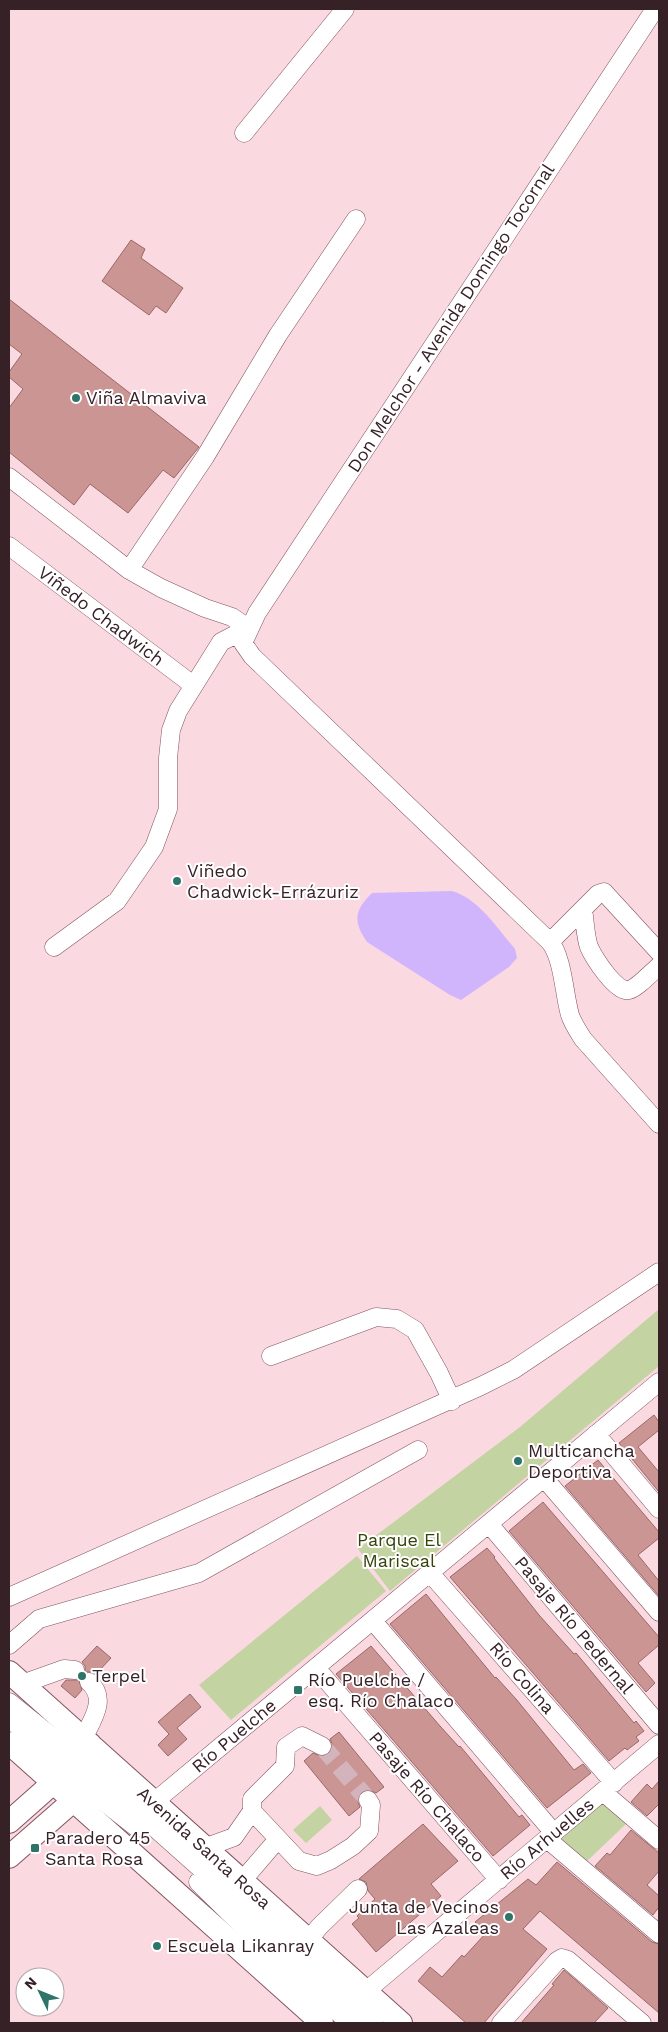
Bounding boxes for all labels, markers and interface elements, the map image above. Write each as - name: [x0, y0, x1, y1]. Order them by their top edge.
- street label: Don Melchor - Avenida Domingo Tocornal: [343, 159, 559, 476]
- place label: Viña Almaviva: [86, 387, 207, 408]
- marker: Viña Almaviva: [70, 392, 82, 404]
- street label: Viñedo Chadwich: [34, 561, 168, 670]
- place label: Viñedo Chadwick-Errázuriz: [187, 860, 359, 902]
- marker: Viñedo Chadwick-Errázuriz: [171, 875, 183, 887]
- place label: Multicancha Deportiva: [528, 1440, 635, 1482]
- marker: Multicancha Deportiva: [512, 1455, 524, 1467]
- park label: Parque El Mariscal: [357, 1529, 442, 1571]
- street label: Pasaje Río Pedernal: [511, 1552, 638, 1698]
- street label: Río Colina: [485, 1637, 559, 1718]
- place label: Terpel: [92, 1665, 146, 1686]
- place label: Río Puelche / esq. Río Chalaco: [308, 1669, 454, 1711]
- marker: Terpel: [76, 1670, 88, 1682]
- marker: Río Puelche / esq. Río Chalaco: [292, 1684, 304, 1696]
- street label: Río Puelche: [187, 1694, 280, 1777]
- street label: Pasaje Río Chalaco: [365, 1727, 490, 1866]
- street label: Avenida Santa Rosa: [133, 1782, 275, 1913]
- street label: Río Arhuelles: [496, 1793, 598, 1884]
- place label: Paradero 45 Santa Rosa: [45, 1827, 151, 1869]
- marker: Paradero 45 Santa Rosa: [29, 1842, 41, 1854]
- place label: Junta de Vecinos Las Azaleas: [349, 1896, 499, 1938]
- marker: Junta de Vecinos Las Azaleas: [503, 1911, 515, 1923]
- place label: Escuela Likanray: [167, 1935, 315, 1956]
- marker: Escuela Likanray: [151, 1940, 163, 1952]
- north arrow: [15, 1967, 65, 2017]
- text: N: [21, 1974, 40, 1992]

